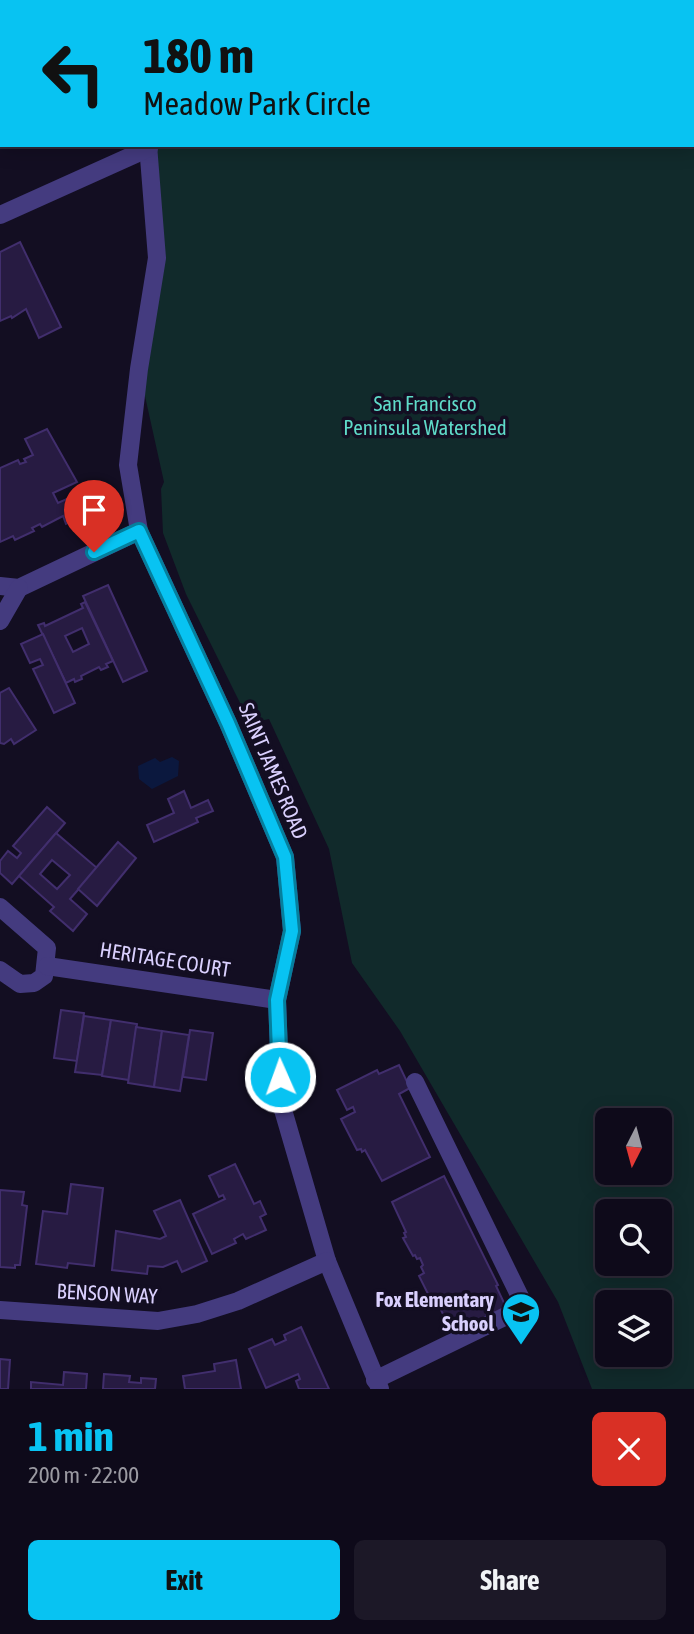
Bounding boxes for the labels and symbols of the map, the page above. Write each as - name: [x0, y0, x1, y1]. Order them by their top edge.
- park label: San Francisco Peninsula Watershed: [343, 391, 507, 439]
- pin: [64, 480, 124, 552]
- street label: SAINT JAMES ROAD: [234, 699, 313, 842]
- street label: HERITAGE COURT: [98, 937, 232, 981]
- position arrow: [243, 1040, 317, 1114]
- north arrow: [595, 1108, 672, 1185]
- street label: BENSON WAY: [56, 1278, 159, 1308]
- place label: Fox Elementary School: [376, 1287, 494, 1335]
- school or university icon: Fox Elementary School: [500, 1291, 542, 1346]

